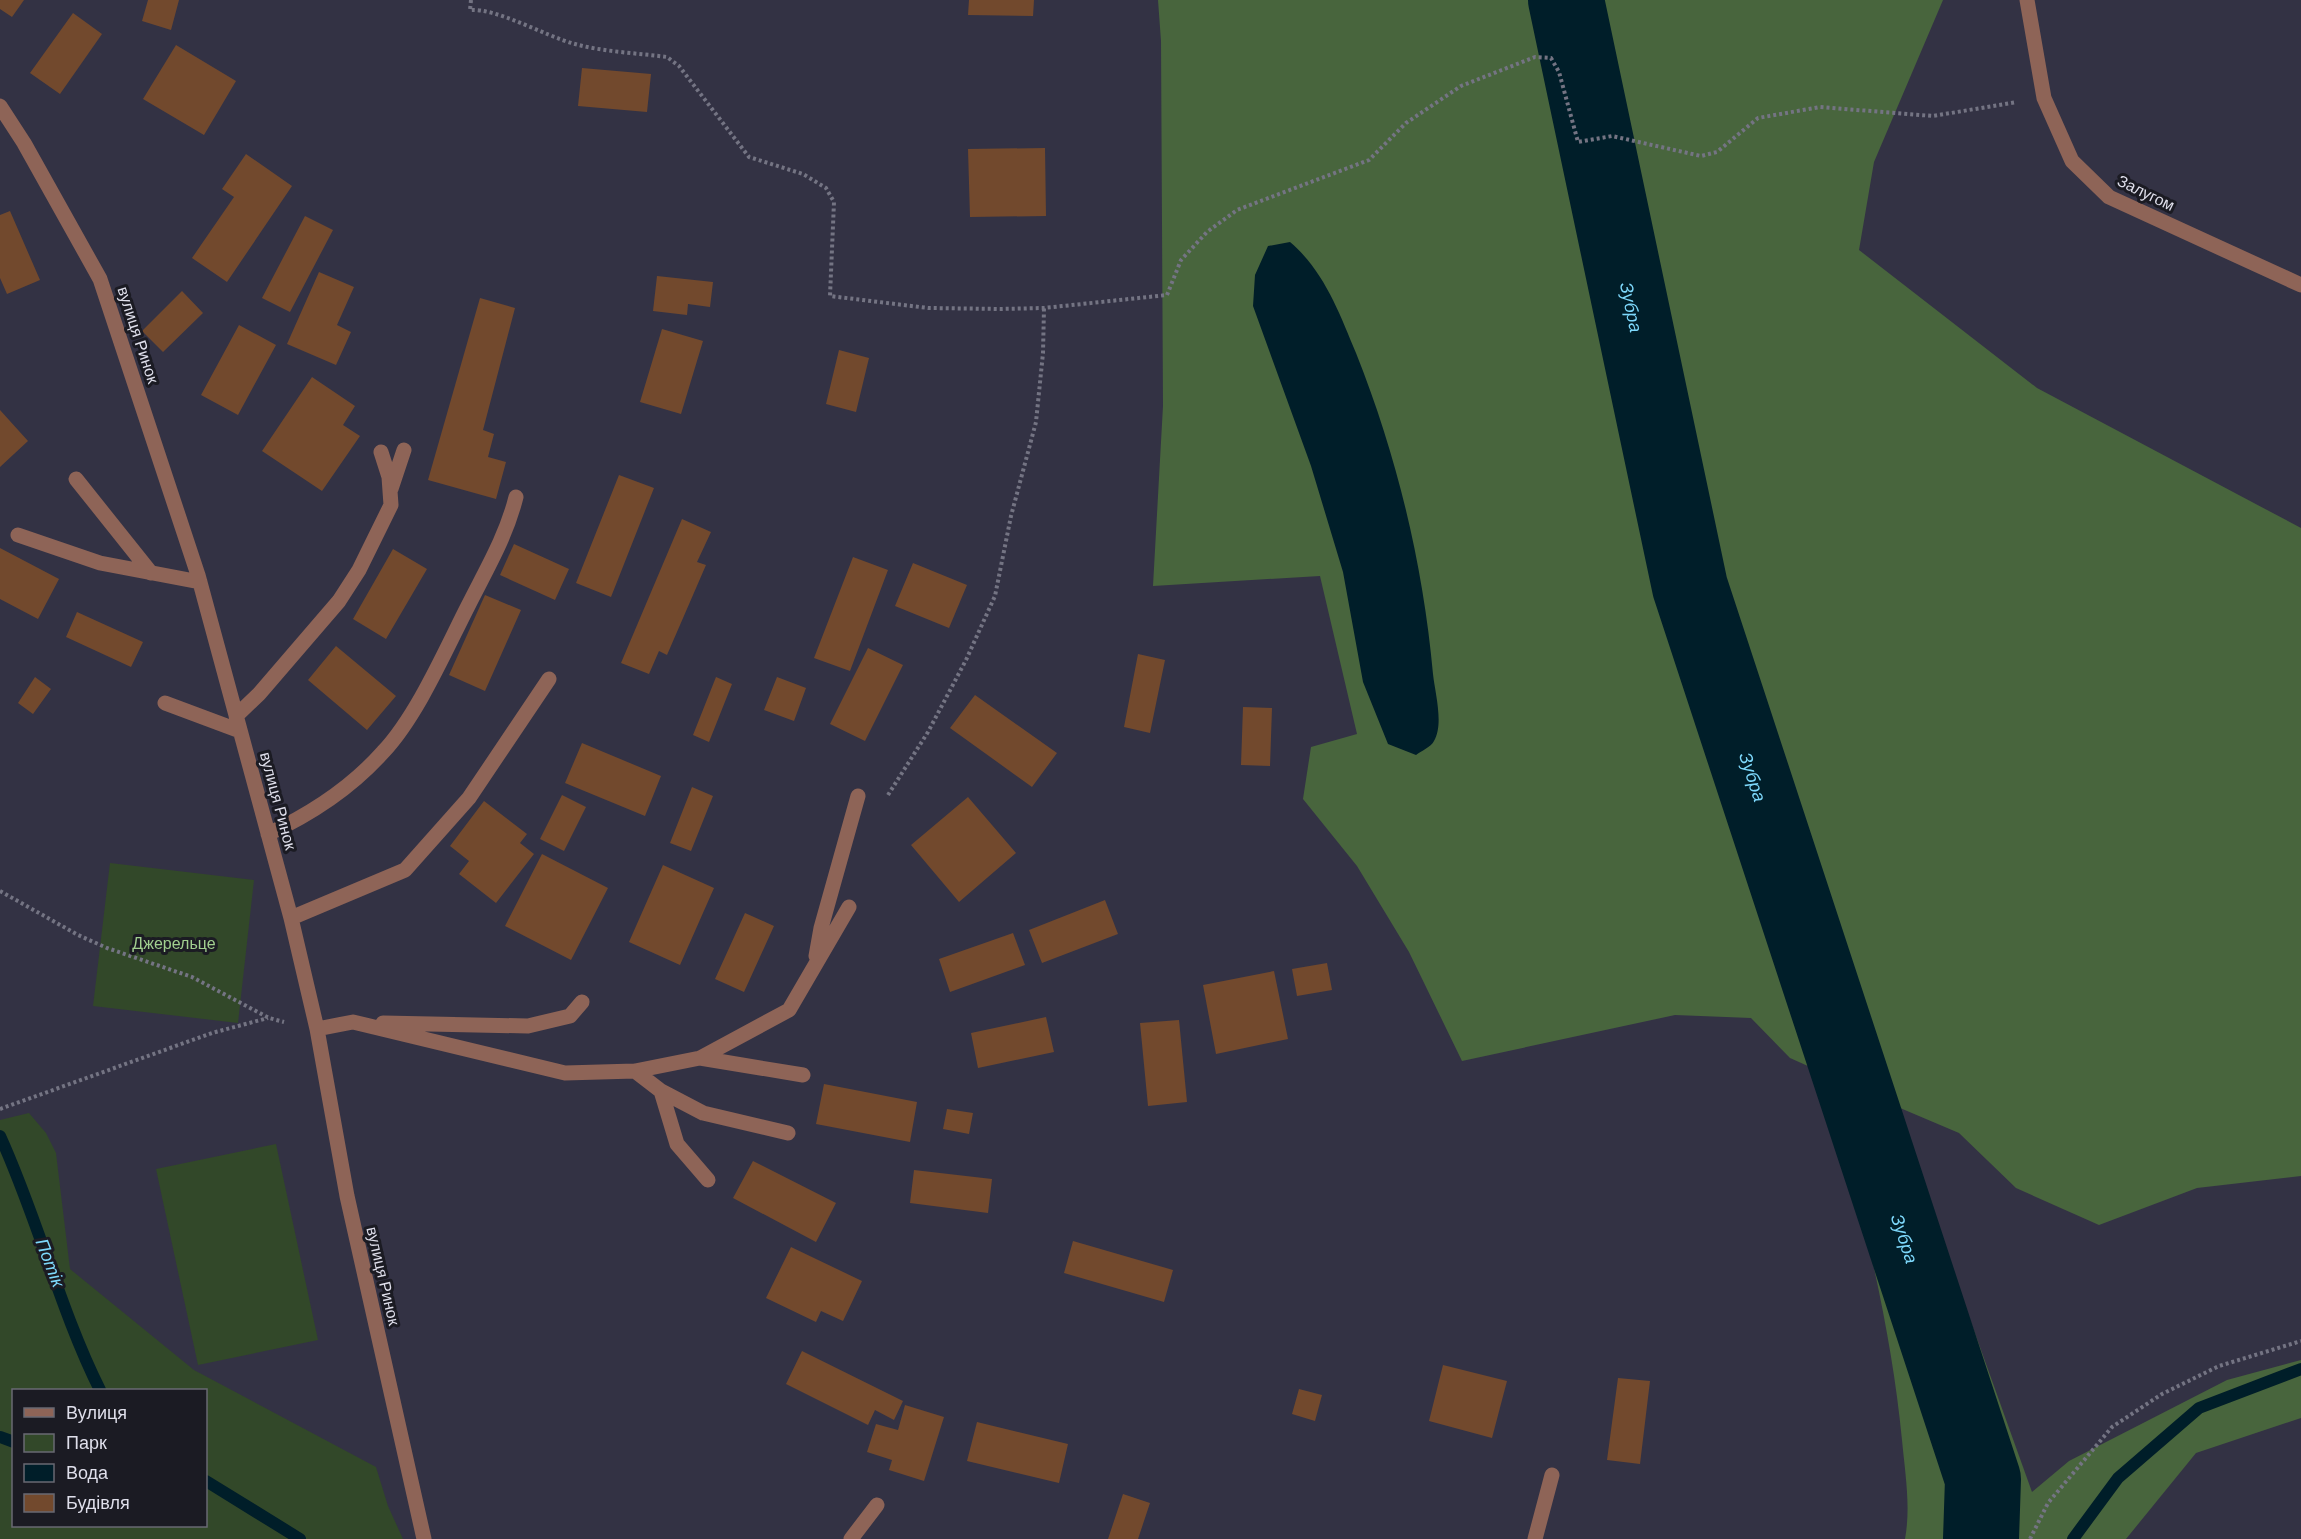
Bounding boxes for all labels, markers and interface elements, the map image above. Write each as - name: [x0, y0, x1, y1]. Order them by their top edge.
- street label: Залугом: [2115, 172, 2177, 214]
- water label: Зубра: [1616, 280, 1646, 334]
- street label: вулиця Ринок: [114, 284, 162, 386]
- street label: вулиця Ринок: [257, 750, 299, 853]
- water label: Зубра: [1735, 750, 1770, 804]
- park label: Джерельце: [132, 935, 216, 952]
- water label: Зубра: [1887, 1212, 1921, 1266]
- street label: вулиця Ринок: [363, 1225, 403, 1328]
- water label: Потік: [32, 1236, 69, 1292]
- legend: [12, 1389, 207, 1527]
- text: Вулиця: [66, 1403, 127, 1423]
- text: Парк: [66, 1433, 107, 1453]
- text: Вода: [66, 1463, 109, 1483]
- text: Будівля: [66, 1493, 130, 1513]

